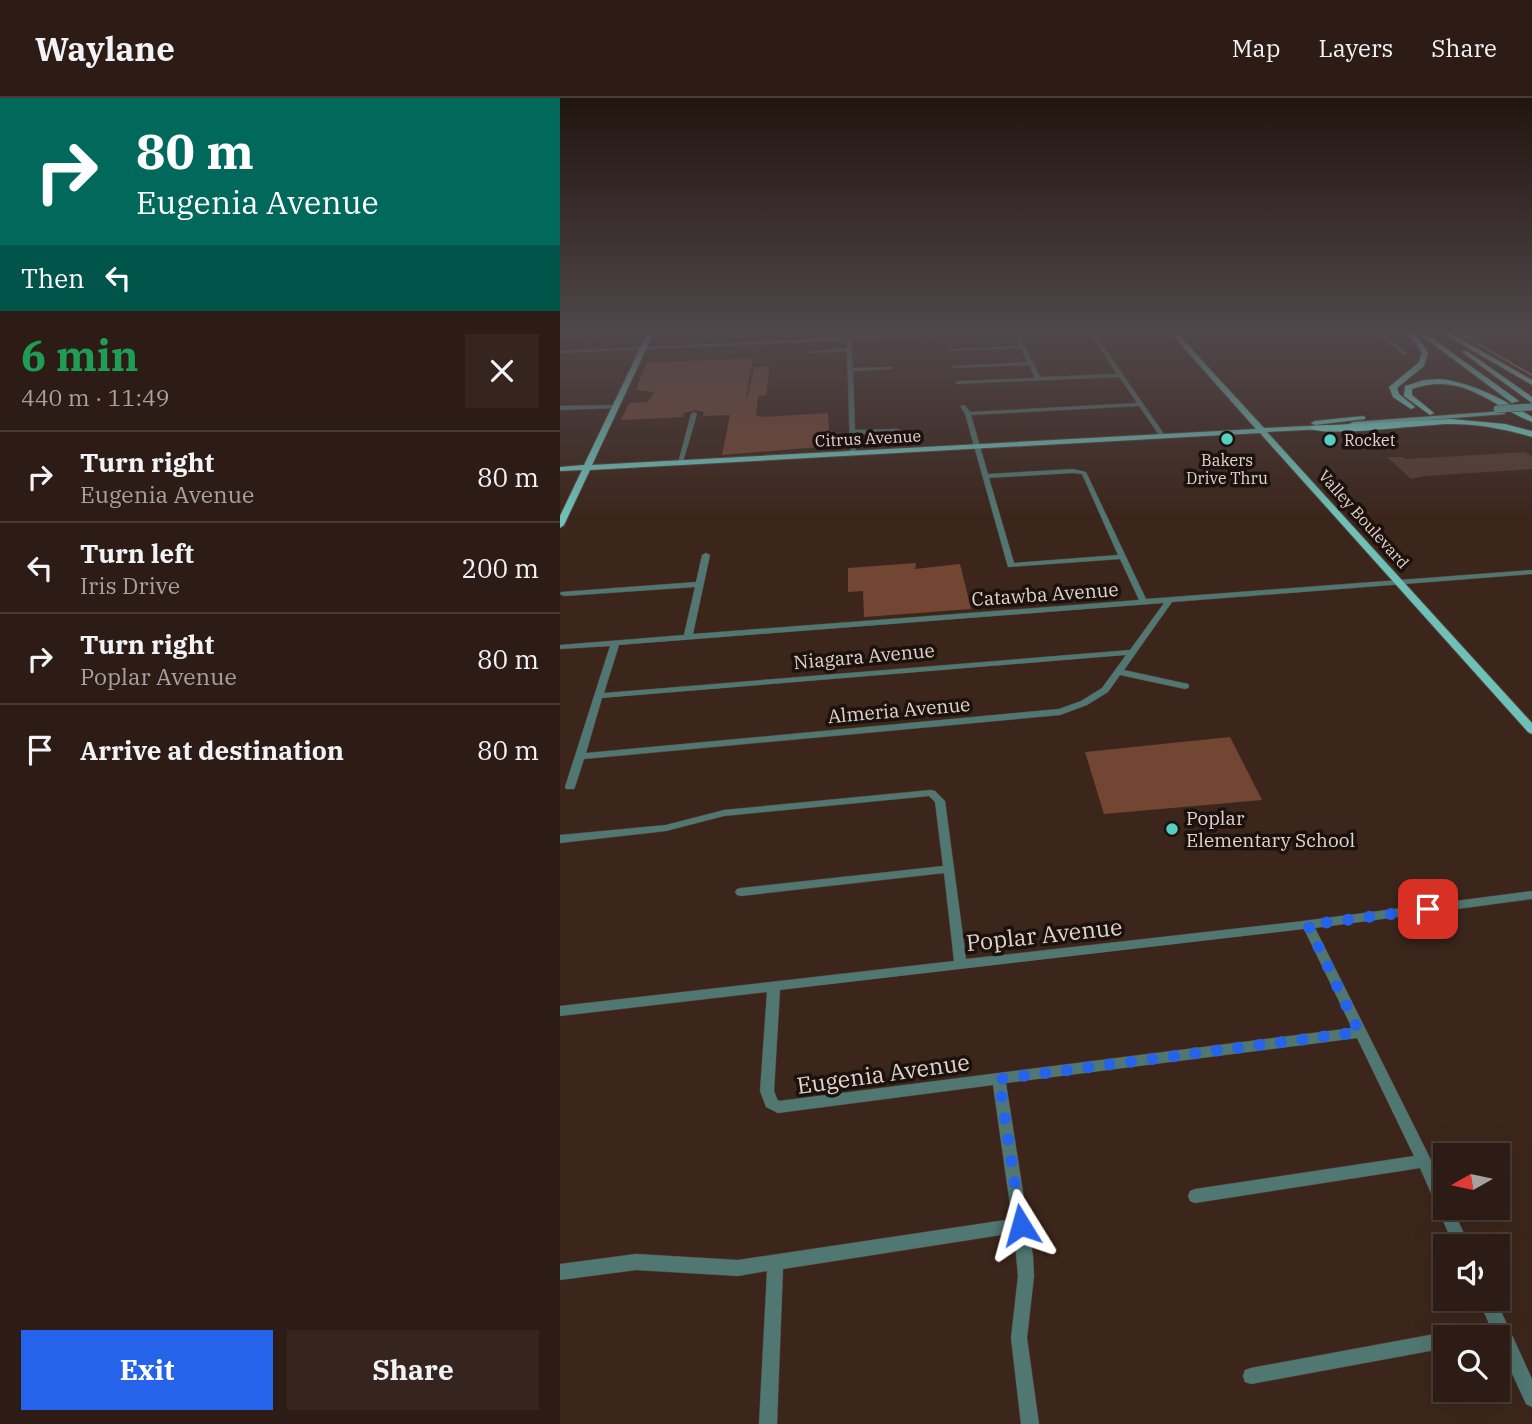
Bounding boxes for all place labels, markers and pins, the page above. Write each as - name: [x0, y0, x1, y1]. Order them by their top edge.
- place label: Rocket: [1344, 430, 1396, 450]
- marker: Bakers Drive Thru: [1219, 431, 1235, 447]
- marker: Rocket: [1322, 432, 1338, 448]
- place label: Bakers Drive Thru: [1186, 450, 1268, 488]
- place label: Poplar Elementary School: [1186, 806, 1356, 852]
- marker: Poplar Elementary School: [1164, 821, 1180, 837]
- pin: [1398, 879, 1458, 939]

